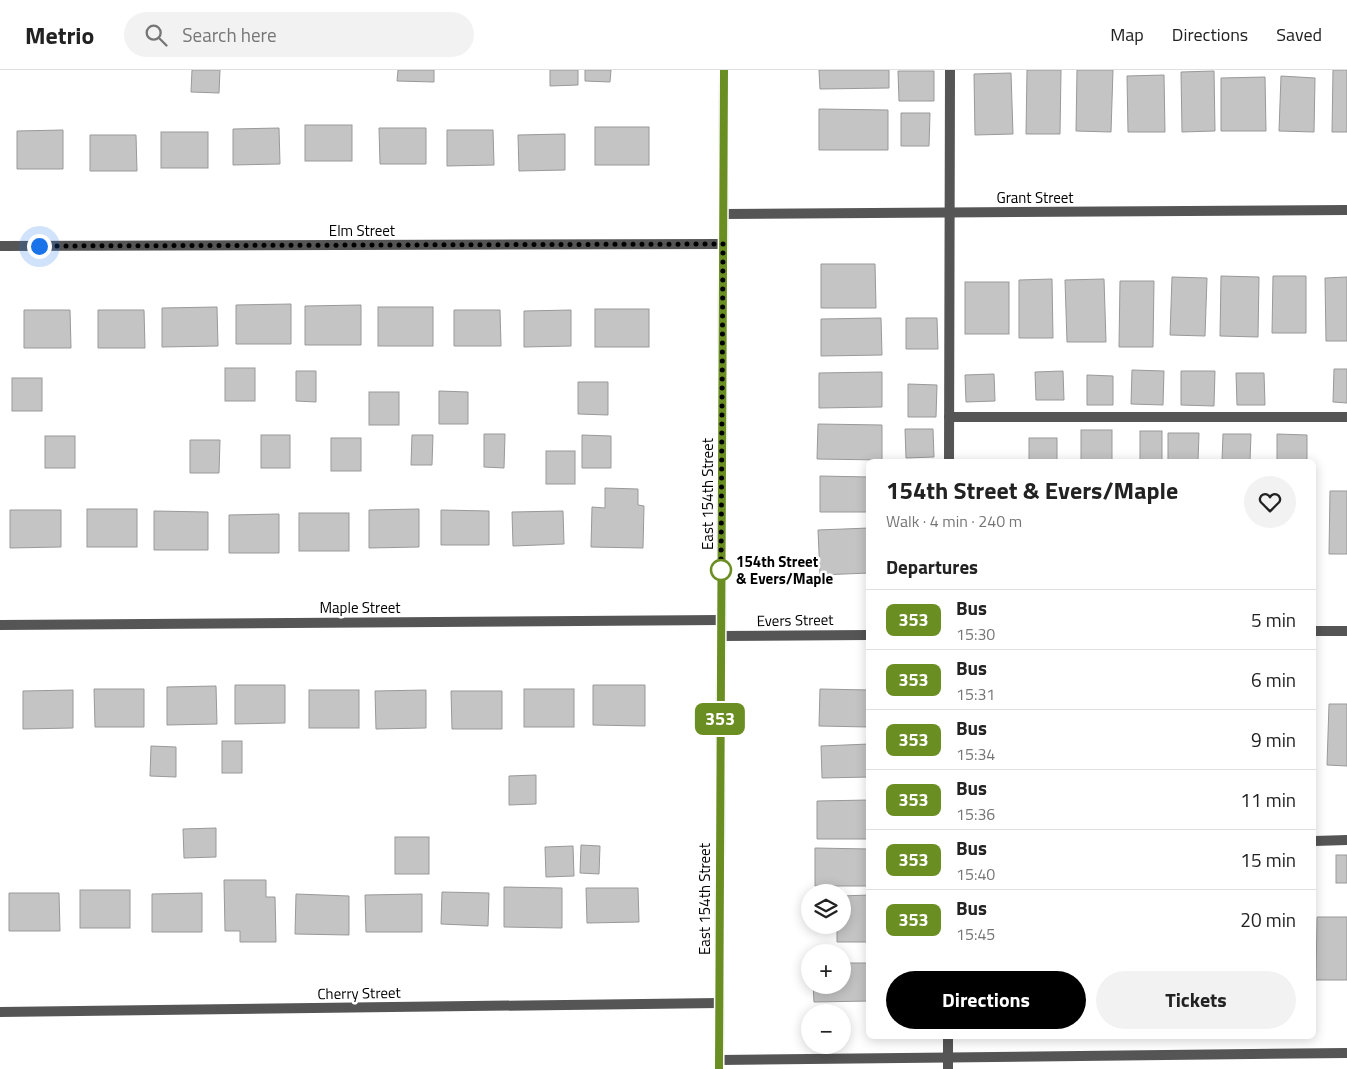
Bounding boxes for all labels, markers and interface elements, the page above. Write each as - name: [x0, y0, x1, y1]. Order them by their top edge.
- search box: [124, 12, 474, 57]
- text: Metrio: [25, 17, 94, 53]
- text: Search here: [182, 20, 277, 49]
- icon: search: [142, 21, 170, 49]
- text: Map: [1110, 21, 1144, 48]
- text: Directions: [1172, 21, 1248, 48]
- text: Saved: [1276, 21, 1322, 48]
- street label: Grant Street: [996, 186, 1074, 209]
- street label: Elm Street: [329, 219, 396, 242]
- your location: [27, 234, 52, 259]
- street label: East 154th Street: [696, 437, 719, 550]
- text: 154th Street & Evers/Maple: [886, 472, 1178, 508]
- button: heart: [1244, 476, 1296, 528]
- text: Walk · 4 min · 240 m: [886, 509, 1022, 533]
- place label: 154th Street & Evers/Maple: [736, 550, 834, 590]
- text: Departures: [886, 552, 978, 581]
- marker: 154th Street & Evers/Maple: [710, 559, 732, 581]
- text: Bus: [956, 593, 987, 622]
- street label: Maple Street: [319, 596, 401, 619]
- text: 5 min: [1251, 605, 1296, 634]
- text: 353: [898, 606, 929, 633]
- street label: Evers Street: [756, 608, 834, 632]
- text: 15:30: [956, 622, 995, 646]
- text: Bus: [956, 653, 987, 682]
- text: 6 min: [1251, 665, 1296, 694]
- text: 353: [898, 666, 929, 693]
- text: 15:31: [956, 682, 995, 706]
- line badge: 353: [691, 703, 749, 735]
- text: 353: [705, 705, 735, 732]
- text: Bus: [956, 713, 987, 742]
- text: 9 min: [1251, 725, 1296, 754]
- text: 353: [898, 726, 929, 753]
- text: 15:34: [956, 742, 995, 766]
- text: Bus: [956, 773, 987, 802]
- text: 11 min: [1240, 785, 1296, 814]
- text: 353: [898, 786, 929, 813]
- text: 15:36: [956, 802, 995, 826]
- text: Bus: [956, 833, 987, 862]
- street label: East 154th Street: [693, 842, 716, 955]
- text: 15 min: [1240, 845, 1296, 874]
- text: 353: [898, 846, 929, 873]
- text: 15:40: [956, 862, 995, 886]
- map controls: [801, 884, 851, 1054]
- button: layers: [801, 884, 851, 934]
- text: Bus: [956, 893, 987, 922]
- text: 20 min: [1240, 905, 1296, 934]
- text: 353: [898, 906, 929, 933]
- text: 15:45: [956, 922, 995, 946]
- button: +: [801, 944, 851, 994]
- button: Directions: [886, 971, 1086, 1029]
- button: Tickets: [1096, 971, 1296, 1029]
- street label: Cherry Street: [317, 981, 402, 1005]
- button: −: [801, 1004, 851, 1054]

